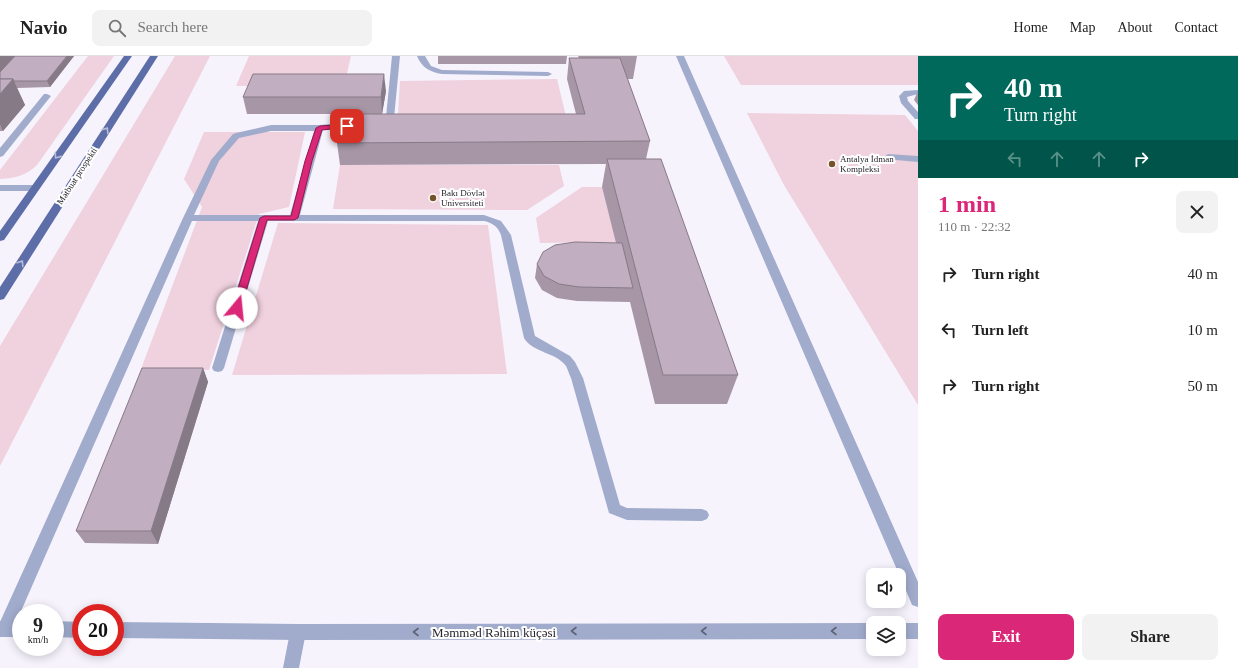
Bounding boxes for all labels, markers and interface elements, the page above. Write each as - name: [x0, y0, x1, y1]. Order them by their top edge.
- search box: [92, 10, 372, 46]
- text: Navio: [20, 17, 68, 38]
- icon: search: [106, 17, 128, 39]
- text: Search here: [138, 19, 208, 35]
- text: Home: [1014, 20, 1048, 35]
- text: Map: [1070, 20, 1095, 35]
- text: About: [1117, 20, 1152, 35]
- text: Contact: [1174, 20, 1218, 35]
- icon: right: [938, 72, 990, 124]
- text: 40 m: [1004, 72, 1062, 103]
- text: Turn right: [1004, 105, 1077, 125]
- pin: [330, 109, 364, 143]
- icon: arrive: [336, 115, 358, 137]
- one-way arrow: [101, 127, 109, 134]
- street label: Mətbuat prospekti: [55, 145, 99, 206]
- icon: left: [1004, 148, 1026, 170]
- icon: ahead: [1046, 148, 1068, 170]
- icon: ahead: [1088, 148, 1110, 170]
- icon: right: [1130, 148, 1152, 170]
- one-way arrow: [54, 152, 62, 159]
- place label: Antalya İdman Kompleksi: [840, 154, 894, 174]
- marker: Antalya İdman Kompleksi: [827, 159, 837, 169]
- place label: Bakı Dövlət Universiteti: [441, 188, 485, 208]
- text: 1 min: [938, 191, 996, 217]
- button: close: [1176, 191, 1218, 233]
- marker: Bakı Dövlət Universiteti: [428, 193, 438, 203]
- text: 110 m · 22:32: [938, 219, 1011, 234]
- one-way arrow: [16, 260, 24, 267]
- icon: right: [938, 263, 960, 285]
- text: Turn right: [972, 266, 1039, 282]
- text: 40 m: [1188, 266, 1218, 282]
- position arrow: [216, 287, 258, 329]
- icon: left: [938, 319, 960, 341]
- text: Turn left: [972, 322, 1029, 338]
- text: 10 m: [1188, 322, 1218, 338]
- icon: right: [938, 375, 960, 397]
- text: Turn right: [972, 378, 1039, 394]
- text: 50 m: [1188, 378, 1218, 394]
- map controls: [866, 568, 906, 656]
- button: sound: [866, 568, 906, 608]
- speed limit sign: 20: [72, 604, 124, 656]
- text: 9: [33, 614, 43, 636]
- button: Exit: [938, 614, 1074, 660]
- button: Share: [1082, 614, 1218, 660]
- button: layers: [866, 616, 906, 656]
- street label: Məmməd Rəhim küçəsi: [432, 625, 556, 640]
- one-way arrow: [571, 627, 577, 635]
- one-way arrow: [701, 627, 707, 635]
- one-way arrow: [831, 627, 837, 635]
- one-way arrow: [413, 628, 419, 636]
- text: km/h: [28, 634, 48, 645]

